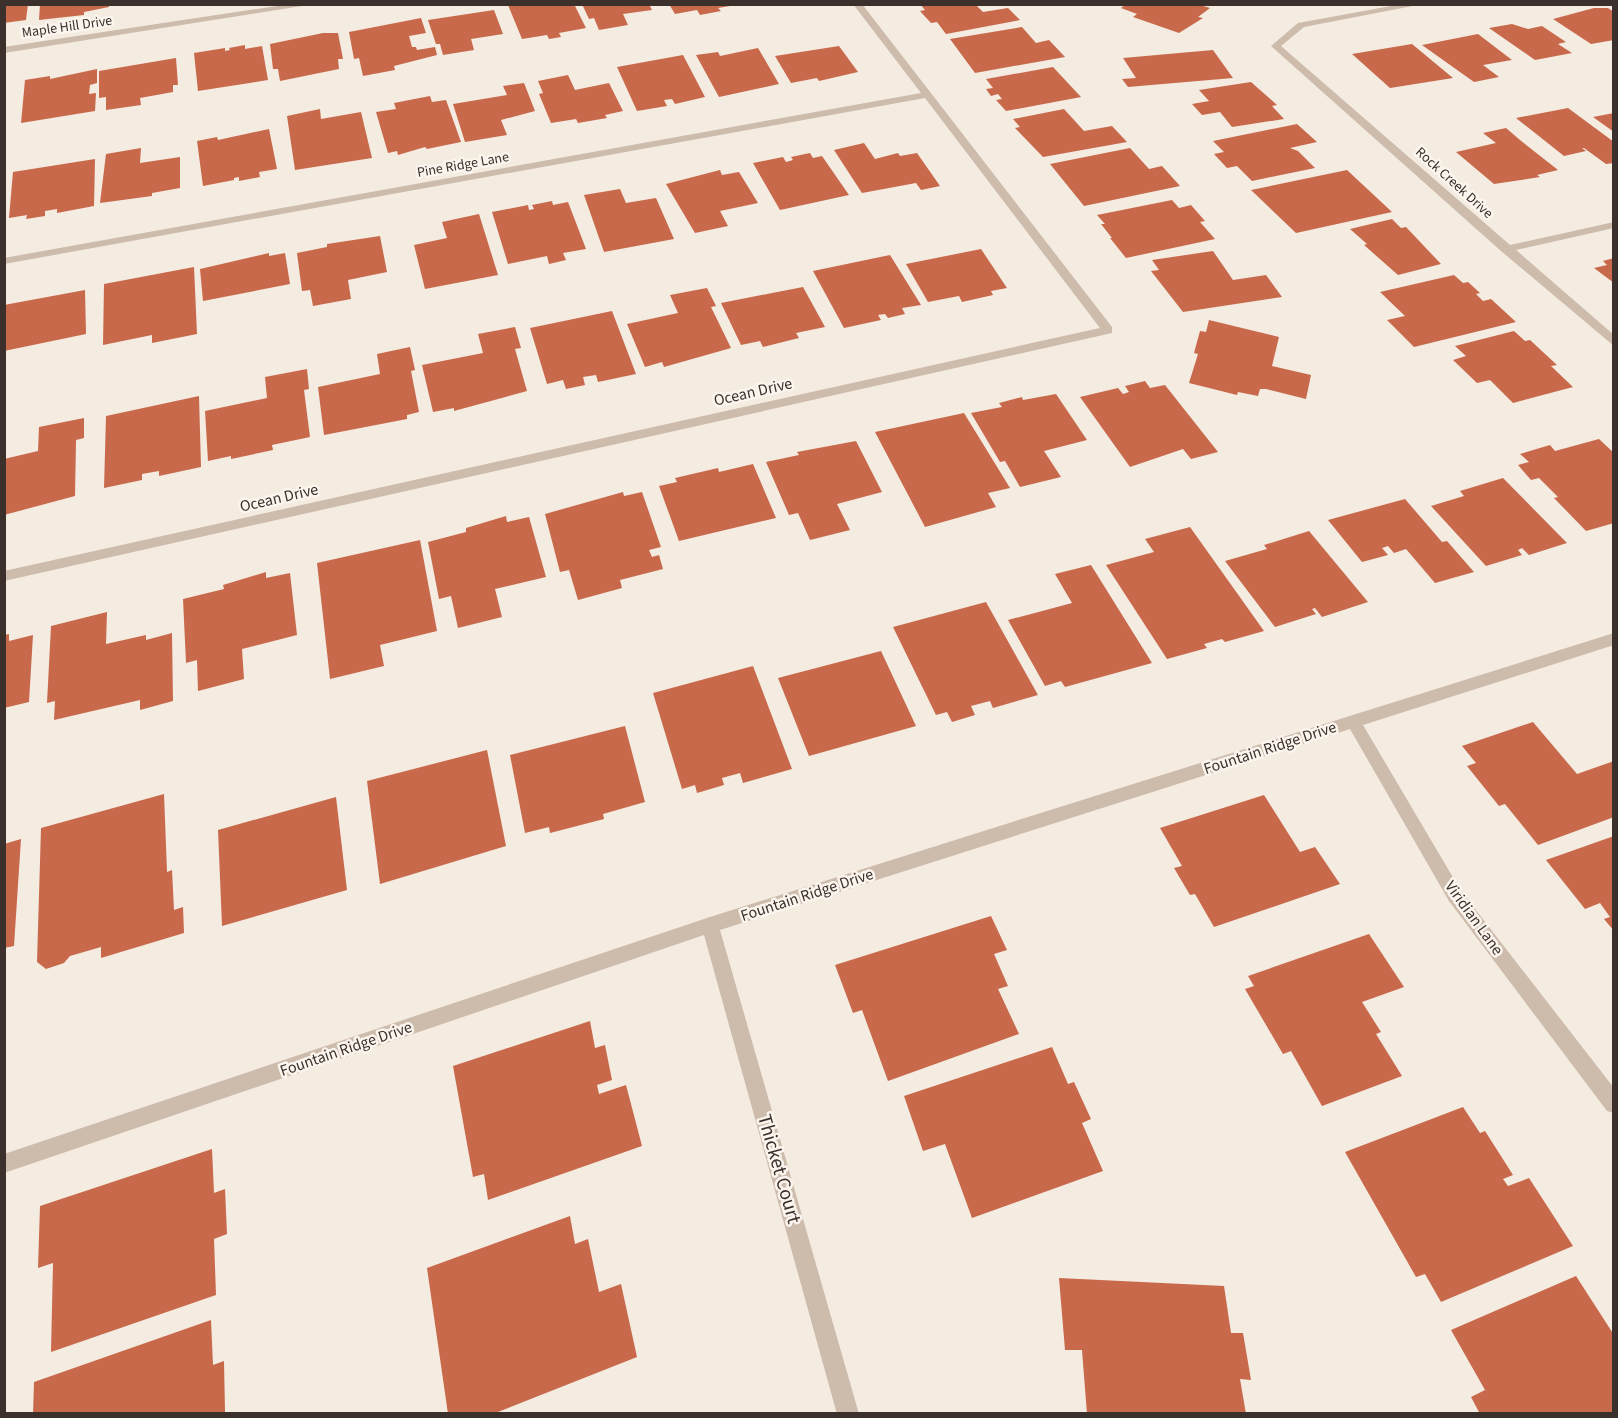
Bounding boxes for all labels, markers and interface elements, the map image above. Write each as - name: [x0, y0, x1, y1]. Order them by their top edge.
- street label: Maple Hill Drive: [20, 11, 114, 43]
- street label: Rock Creek Drive: [1411, 143, 1497, 223]
- street label: Pine Ridge Lane: [415, 147, 511, 183]
- street label: Ocean Drive: [712, 372, 795, 412]
- street label: Ocean Drive: [238, 478, 321, 518]
- street label: Fountain Ridge Drive: [1201, 716, 1339, 780]
- street label: Fountain Ridge Drive: [738, 863, 876, 927]
- street label: Viridian Lane: [1440, 876, 1509, 960]
- street label: Fountain Ridge Drive: [277, 1016, 415, 1082]
- street label: Thicket Court: [750, 1111, 808, 1227]

